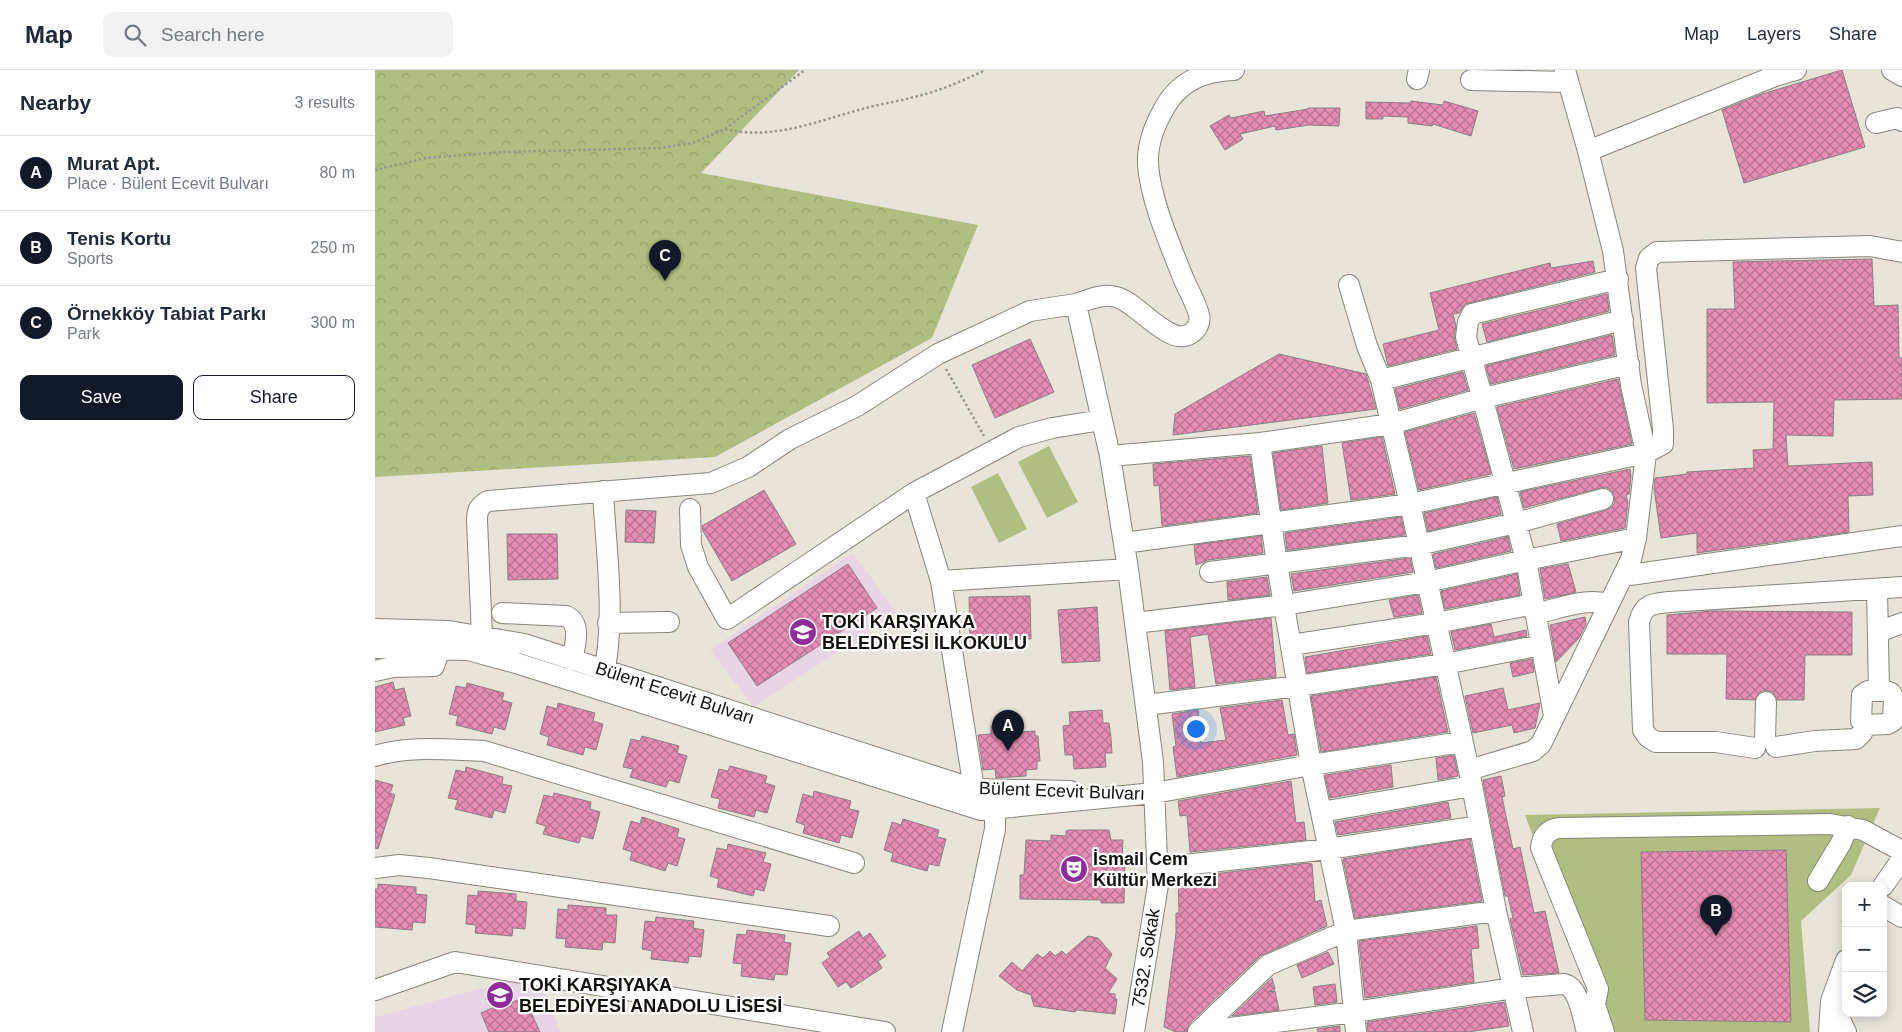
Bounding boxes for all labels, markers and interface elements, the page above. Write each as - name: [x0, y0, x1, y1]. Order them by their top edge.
- search box: [103, 12, 453, 57]
- text: Map: [25, 21, 73, 48]
- icon: search: [121, 21, 149, 49]
- text: Search here: [161, 24, 265, 45]
- text: Map: [1684, 24, 1719, 44]
- text: Layers: [1747, 24, 1801, 44]
- text: Share: [1829, 24, 1877, 44]
- text: Nearby: [20, 91, 91, 114]
- text: 3 results: [295, 94, 355, 111]
- text: Murat Apt.: [67, 153, 160, 174]
- text: A: [30, 164, 42, 181]
- text: 80 m: [319, 164, 355, 181]
- text: Place · Bülent Ecevit Bulvarı: [67, 175, 269, 192]
- text: Tenis Kortu: [67, 228, 171, 249]
- text: B: [30, 239, 42, 256]
- text: 250 m: [311, 239, 355, 256]
- pin: C: [649, 240, 681, 281]
- text: Sports: [67, 250, 113, 267]
- text: Örnekköy Tabiat Parkı: [67, 303, 266, 324]
- text: C: [30, 314, 42, 331]
- text: 300 m: [311, 314, 355, 331]
- text: Park: [67, 325, 100, 342]
- button: Save: [20, 375, 183, 420]
- button: Share: [193, 375, 355, 420]
- place label: TOKİ KARŞIYAKA BELEDİYESİ İLKOKULU: [822, 612, 1027, 653]
- school or university icon: TOKİ KARŞIYAKA BELEDİYESİ İLKOKULU: [788, 617, 818, 647]
- street label: Bülent Ecevit Bulvarı: [593, 658, 757, 728]
- pin: A: [992, 710, 1024, 751]
- your location: [1183, 716, 1209, 742]
- street label: Bülent Ecevit Bulvarı: [979, 778, 1145, 804]
- place label: İsmail Cem Kültür Merkezi: [1093, 849, 1217, 890]
- theatre icon: İsmail Cem Kültür Merkezi: [1059, 854, 1089, 884]
- map controls: [1842, 882, 1887, 1017]
- button: +: [1842, 882, 1887, 927]
- pin: B: [1700, 895, 1732, 936]
- street label: 7532. Sokak: [1128, 906, 1164, 1009]
- button: −: [1842, 927, 1887, 972]
- button: layers: [1842, 972, 1887, 1017]
- place label: TOKİ KARŞIYAKA BELEDİYESİ ANADOLU LİSESİ: [519, 975, 782, 1016]
- school or university icon: TOKİ KARŞIYAKA BELEDİYESİ ANADOLU LİSESİ: [485, 980, 515, 1010]

